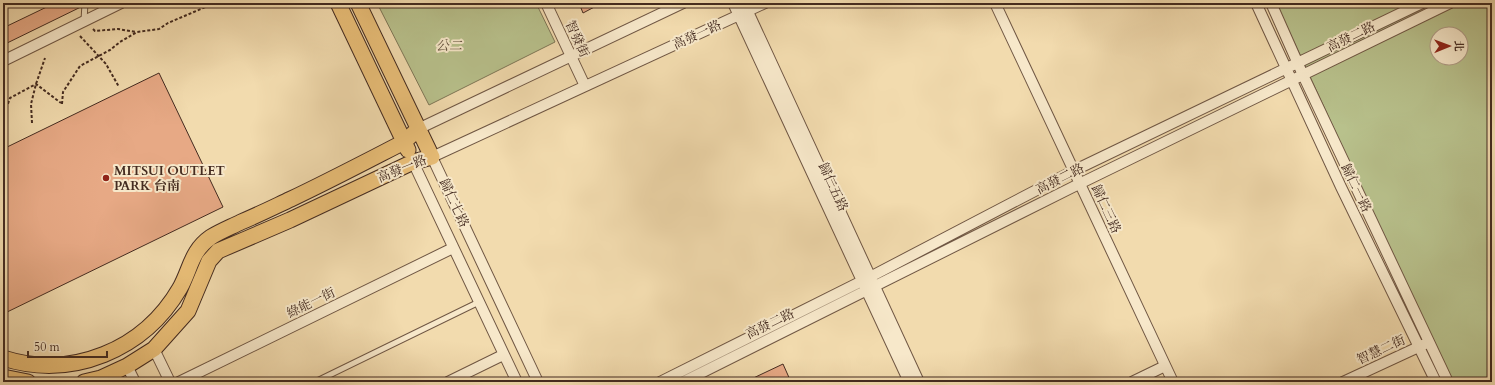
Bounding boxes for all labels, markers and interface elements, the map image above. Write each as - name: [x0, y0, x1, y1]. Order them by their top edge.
- street label: 高發一路: [670, 16, 724, 54]
- street label: 智發街: [561, 18, 593, 60]
- street label: 高發二路: [1324, 18, 1378, 56]
- north arrow: [1429, 26, 1469, 66]
- park label: 公二: [436, 37, 463, 55]
- text: 北: [1451, 40, 1466, 51]
- street label: 高發一路: [375, 151, 429, 187]
- street label: 高發二路: [1033, 159, 1087, 199]
- street label: 歸仁五路: [814, 160, 852, 214]
- street label: 歸仁一路: [1337, 161, 1375, 215]
- place label: MITSUI OUTLET PARK 台南: [114, 162, 225, 195]
- marker: MITSUI OUTLET PARK 台南: [101, 173, 111, 183]
- street label: 歸仁七路: [435, 176, 473, 230]
- street label: 歸仁三路: [1087, 182, 1125, 236]
- street label: 綠能一街: [284, 284, 338, 322]
- street label: 高發二路: [743, 305, 797, 343]
- street label: 智慧二街: [1354, 331, 1408, 369]
- scale bar: [28, 333, 107, 359]
- text: 50 m: [34, 339, 61, 355]

